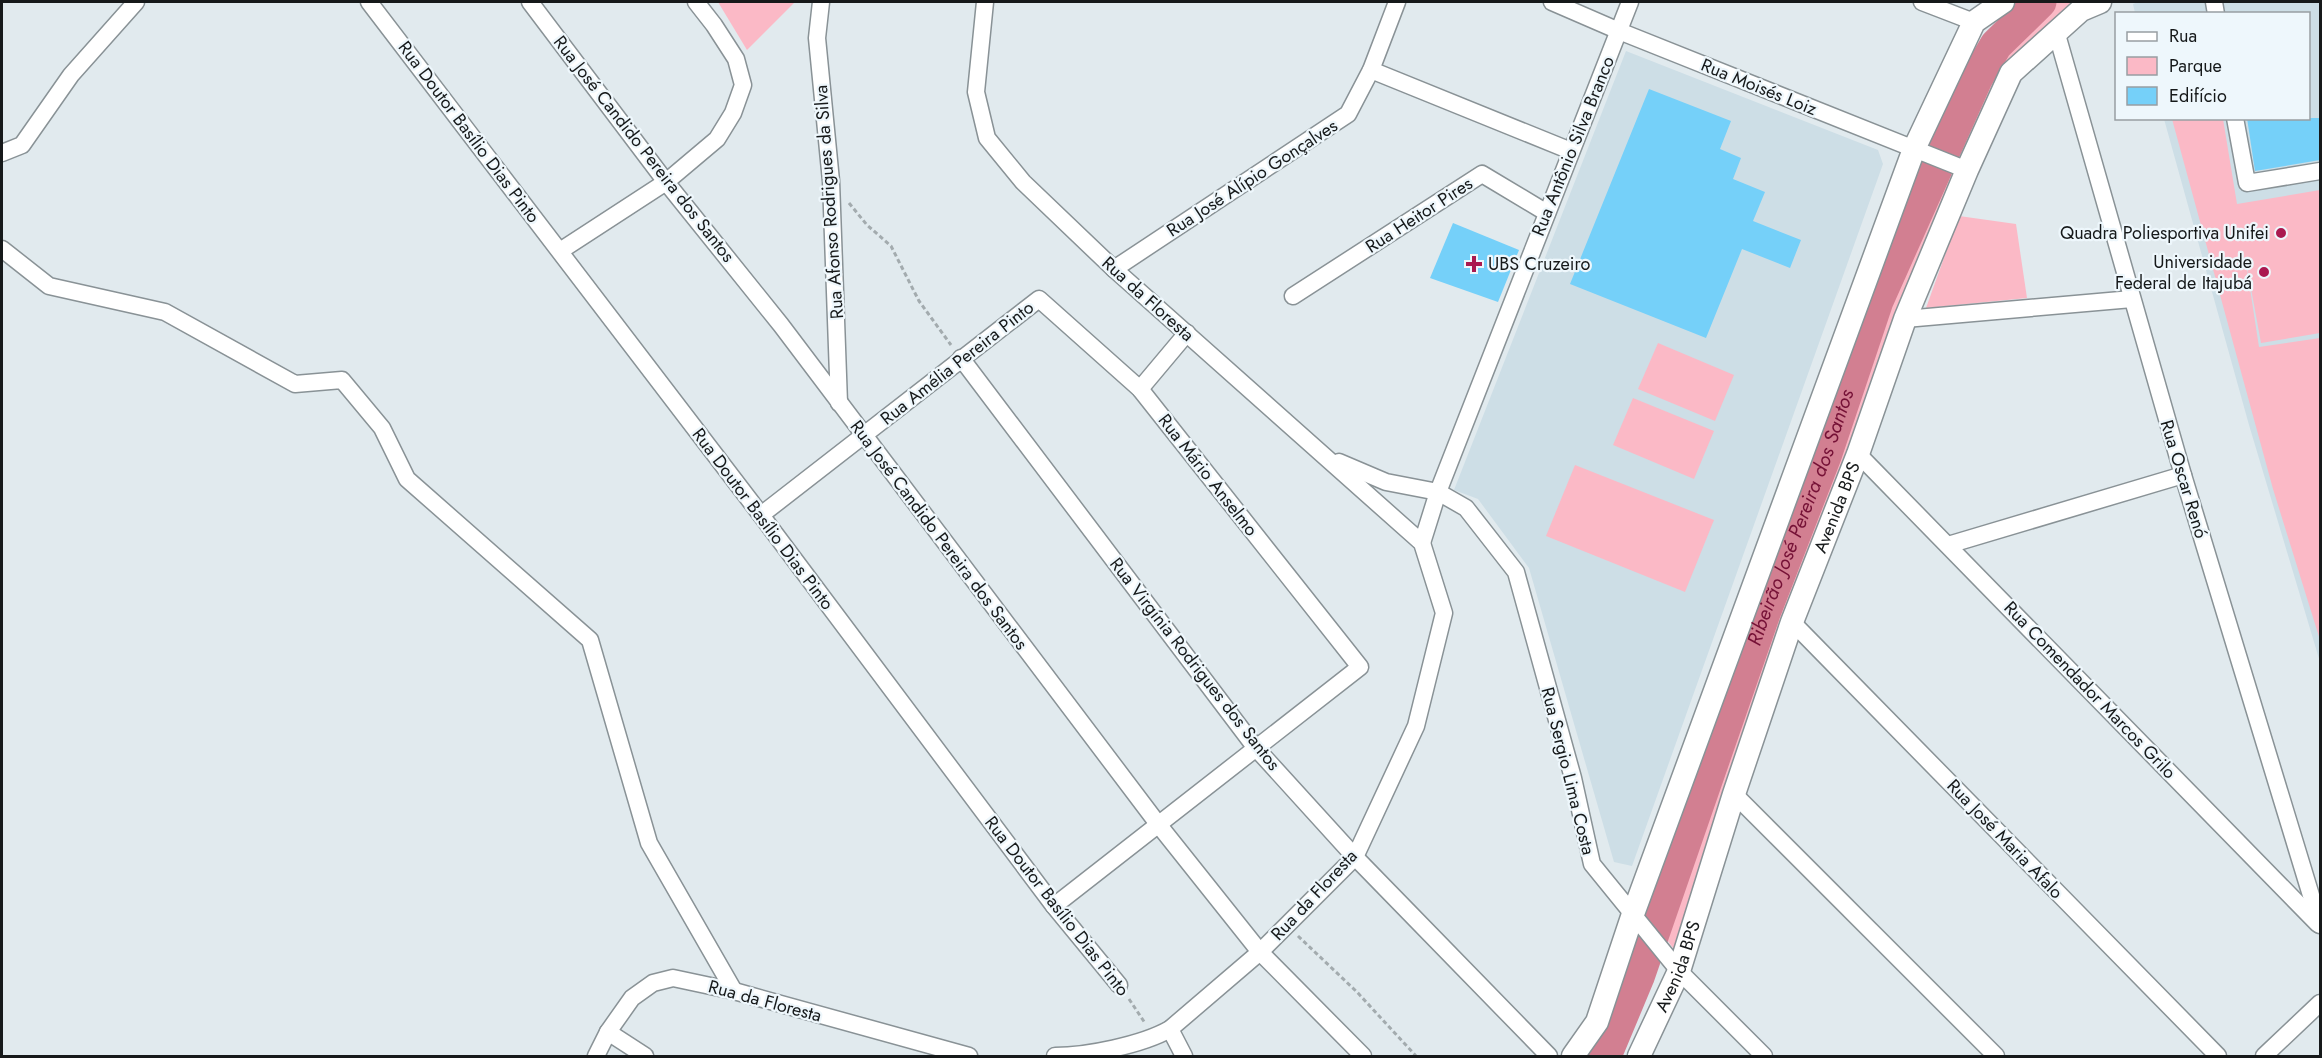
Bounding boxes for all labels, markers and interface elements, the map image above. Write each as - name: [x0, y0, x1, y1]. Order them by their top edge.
- legend: [2115, 12, 2310, 120]
- text: Rua: [2169, 23, 2197, 49]
- street label: Rua José Candido Pereira dos Santos: [547, 30, 741, 268]
- street label: Rua Doutor Basílio Dias Pinto: [392, 36, 546, 229]
- street label: Rua Antônio Silva Branco: [1525, 52, 1621, 240]
- street label: Rua Moisés Loiz: [1697, 52, 1821, 122]
- text: Parque: [2169, 53, 2222, 79]
- text: Edifício: [2169, 83, 2227, 109]
- street label: Rua Afonso Rodrigues da Silva: [808, 84, 850, 320]
- street label: Rua José Alípio Gonçalves: [1161, 113, 1343, 243]
- street label: Rua Heitor Pires: [1360, 171, 1478, 259]
- place label: Quadra Poliesportiva Unifei: [2060, 220, 2269, 246]
- marker: Quadra Poliesportiva Unifei: [2274, 226, 2288, 240]
- place label: Universidade Federal de Itajubá: [2115, 249, 2252, 296]
- street label: Rua da Floresta: [1096, 250, 1200, 348]
- place label: UBS Cruzeiro: [1488, 251, 1590, 277]
- marker: UBS Cruzeiro: [1465, 255, 1483, 273]
- marker: Universidade Federal de Itajubá: [2257, 265, 2271, 279]
- street label: Rua Amélia Pereira Pinto: [875, 295, 1039, 431]
- water label: Ribeirão José Pereira dos Santos: [1740, 386, 1861, 650]
- street label: Rua Mário Anselmo: [1152, 408, 1264, 542]
- street label: Rua José Candido Pereira dos Santos: [844, 415, 1034, 655]
- street label: Rua Oscar Renó: [2154, 417, 2214, 542]
- street label: Rua Doutor Basílio Dias Pinto: [686, 423, 840, 616]
- street label: Avenida BPS: [1807, 458, 1867, 557]
- street label: Rua Virgínia Rodrigues dos Santos: [1104, 552, 1286, 776]
- street label: Rua Comendador Marcos Grilo: [1998, 595, 2182, 785]
- street label: Rua Sergio Lima Costa: [1535, 684, 1601, 858]
- street label: Rua José Maria Afalo: [1941, 773, 2069, 905]
- street label: Rua Doutor Basílio Dias Pinto: [978, 811, 1136, 1002]
- street label: Rua da Floresta: [1265, 844, 1363, 946]
- street label: Avenida BPS: [1648, 917, 1707, 1016]
- street label: Rua da Floresta: [705, 973, 825, 1029]

